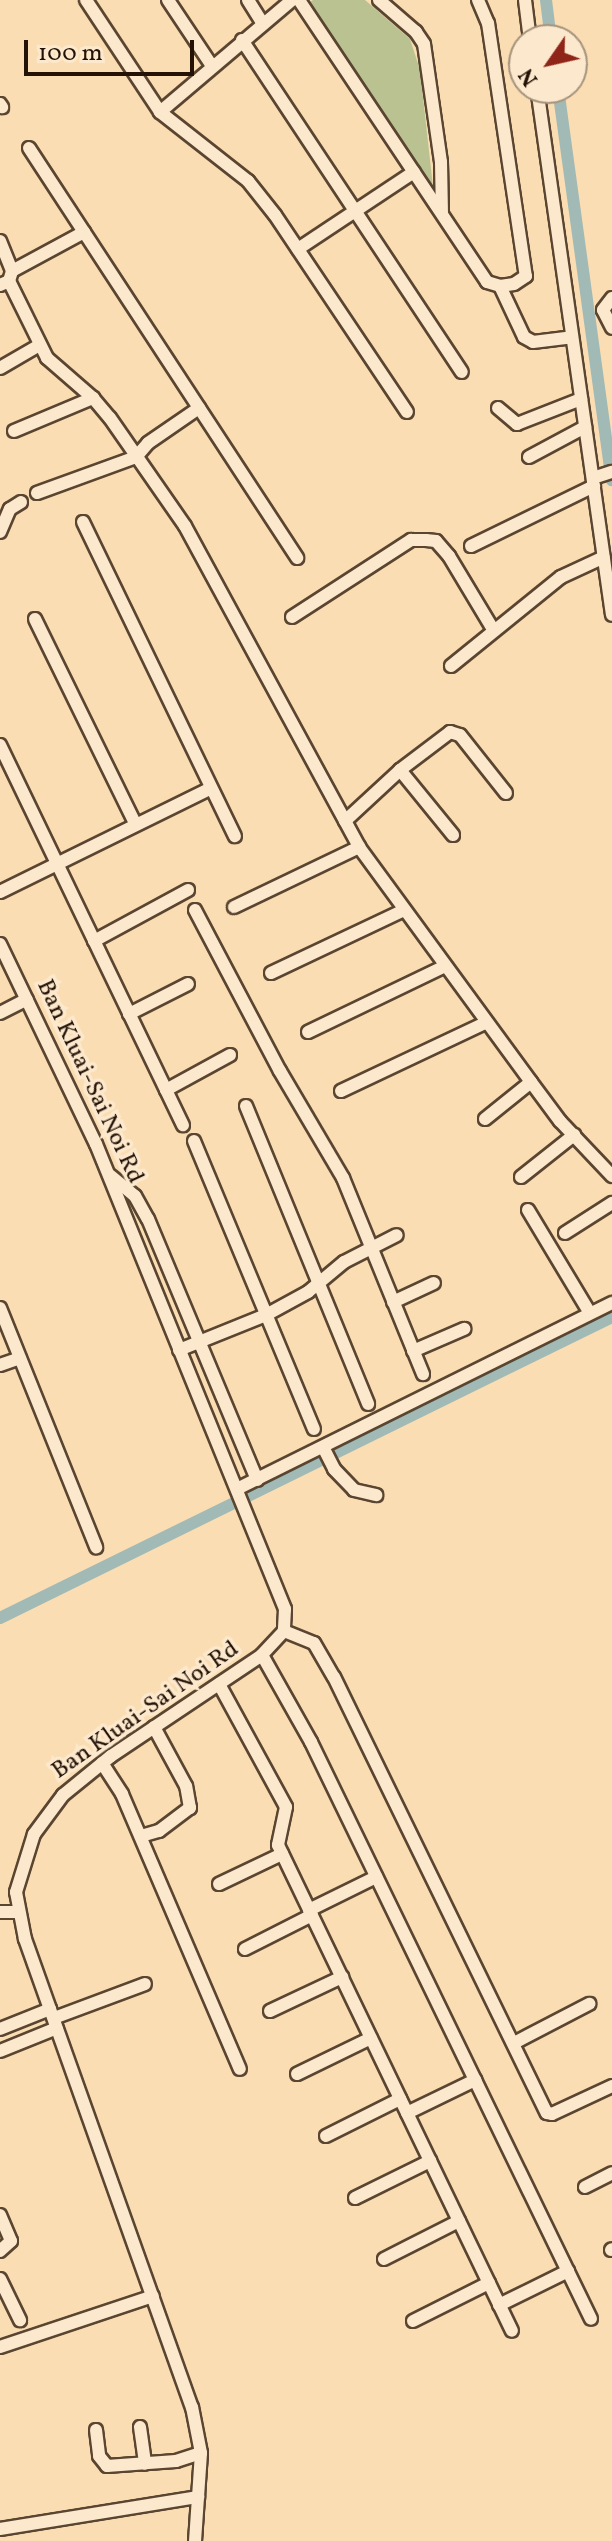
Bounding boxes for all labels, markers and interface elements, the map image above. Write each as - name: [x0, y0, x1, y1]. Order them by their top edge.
- scale bar: [28, 24, 198, 74]
- north arrow: [508, 24, 588, 104]
- text: 100 m: [38, 37, 103, 71]
- text: N: [512, 61, 547, 92]
- street label: Ban Kluai-Sai Noi Rd: [29, 976, 149, 1188]
- street label: Ban Kluai-Sai Noi Rd: [47, 1636, 245, 1786]

